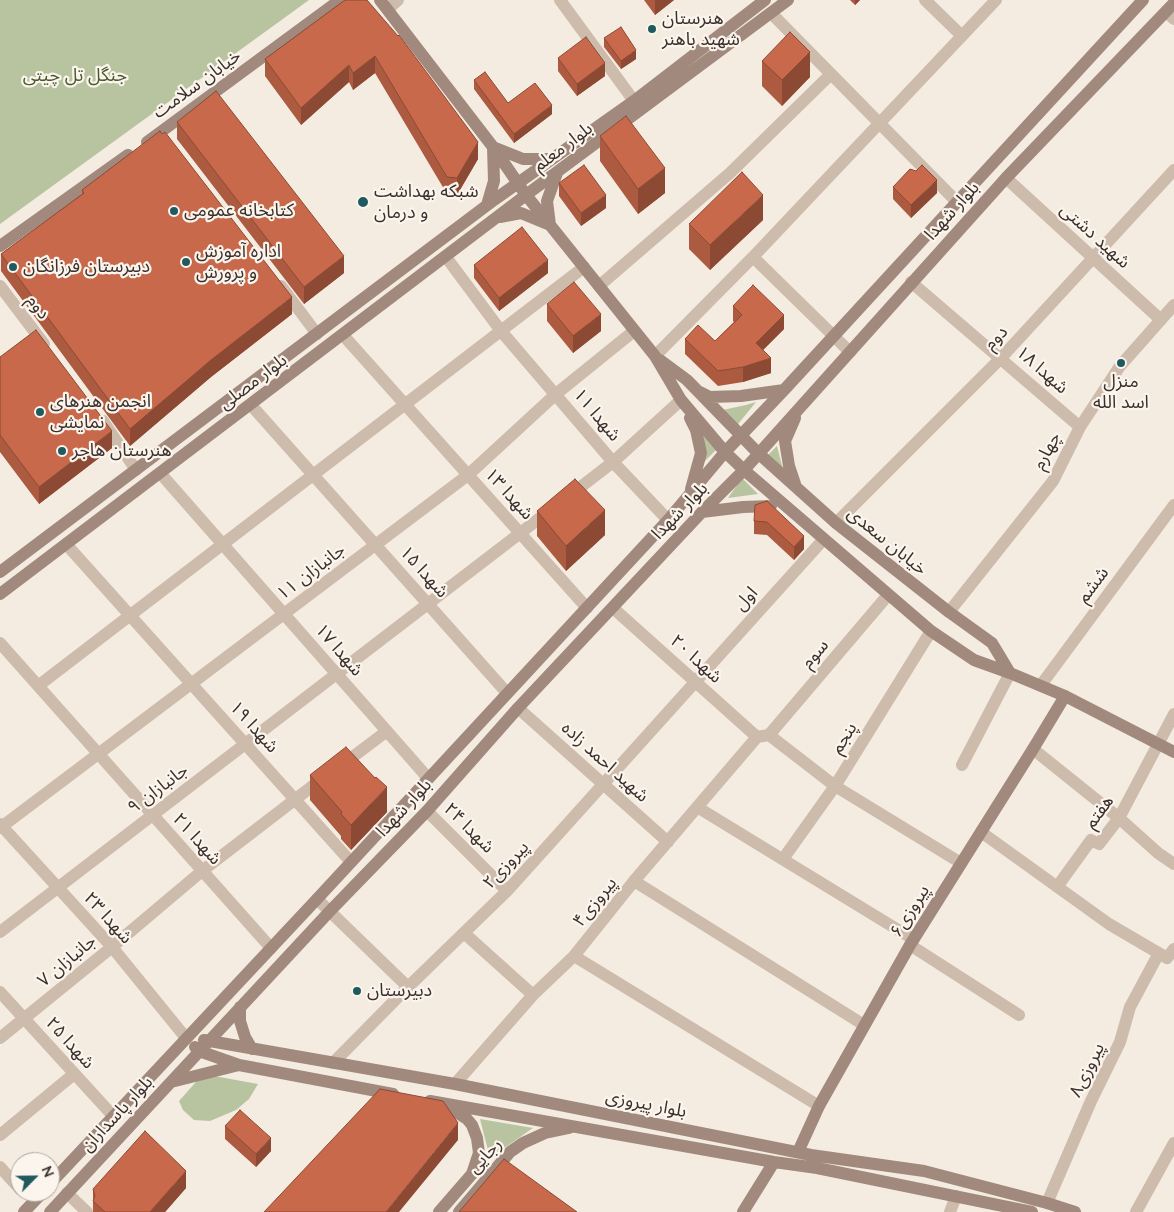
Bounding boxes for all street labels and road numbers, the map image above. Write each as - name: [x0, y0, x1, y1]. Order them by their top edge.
- street label: خیابان سلامت: [149, 45, 245, 123]
- street label: بلوار معلم: [529, 118, 597, 176]
- street label: بلوار شهدا: [920, 177, 984, 245]
- street label: شهید دشتی: [1055, 199, 1135, 273]
- street label: دوم: [22, 290, 54, 324]
- street label: دوم: [979, 321, 1013, 355]
- street label: شهدا ۱۸: [1011, 341, 1073, 399]
- street label: بلوار مصلی: [215, 349, 291, 415]
- street label: شهدا ۱۱: [569, 384, 625, 446]
- street label: چهارم: [1028, 428, 1066, 474]
- street label: شهدا ۱۳: [480, 464, 538, 524]
- street label: بلوار شهدا: [647, 478, 713, 544]
- street label: خیابان سعدی: [843, 502, 931, 580]
- street label: جانبازان ۱۱: [272, 539, 350, 605]
- street label: شهدا ۱۵: [395, 542, 453, 602]
- street label: ششم: [1072, 563, 1114, 607]
- street label: اول: [730, 583, 762, 615]
- street label: شهدا ۱۷: [310, 619, 368, 681]
- street label: شهدا ۲۰: [666, 630, 726, 688]
- street label: سوم: [797, 635, 833, 673]
- street label: شهدا ۱۹: [225, 697, 283, 757]
- street label: شهید احمد زاده: [557, 717, 653, 807]
- street label: پنجم: [826, 718, 862, 758]
- street label: جانبازان ۹: [124, 759, 192, 819]
- street label: بلوار شهدا: [372, 775, 436, 841]
- street label: هفتم: [1080, 791, 1118, 833]
- street label: شهدا ۲۴: [439, 798, 499, 858]
- street label: شهدا ۲۱: [168, 809, 226, 869]
- street label: پیروزی۲: [478, 836, 534, 894]
- street label: پیروزی۴: [568, 873, 622, 931]
- street label: پیروزی۶: [886, 881, 934, 941]
- street label: شهدا ۲۳: [79, 888, 137, 948]
- street label: جانبازان ۷: [33, 930, 101, 992]
- street label: شهدا ۲۵: [41, 1013, 99, 1073]
- street label: پیروزی۸: [1065, 1039, 1109, 1101]
- street label: بلوار پاسداران: [76, 1072, 158, 1156]
- street label: بلوار پیروزی: [604, 1086, 688, 1122]
- street label: رجایی: [463, 1134, 507, 1178]

